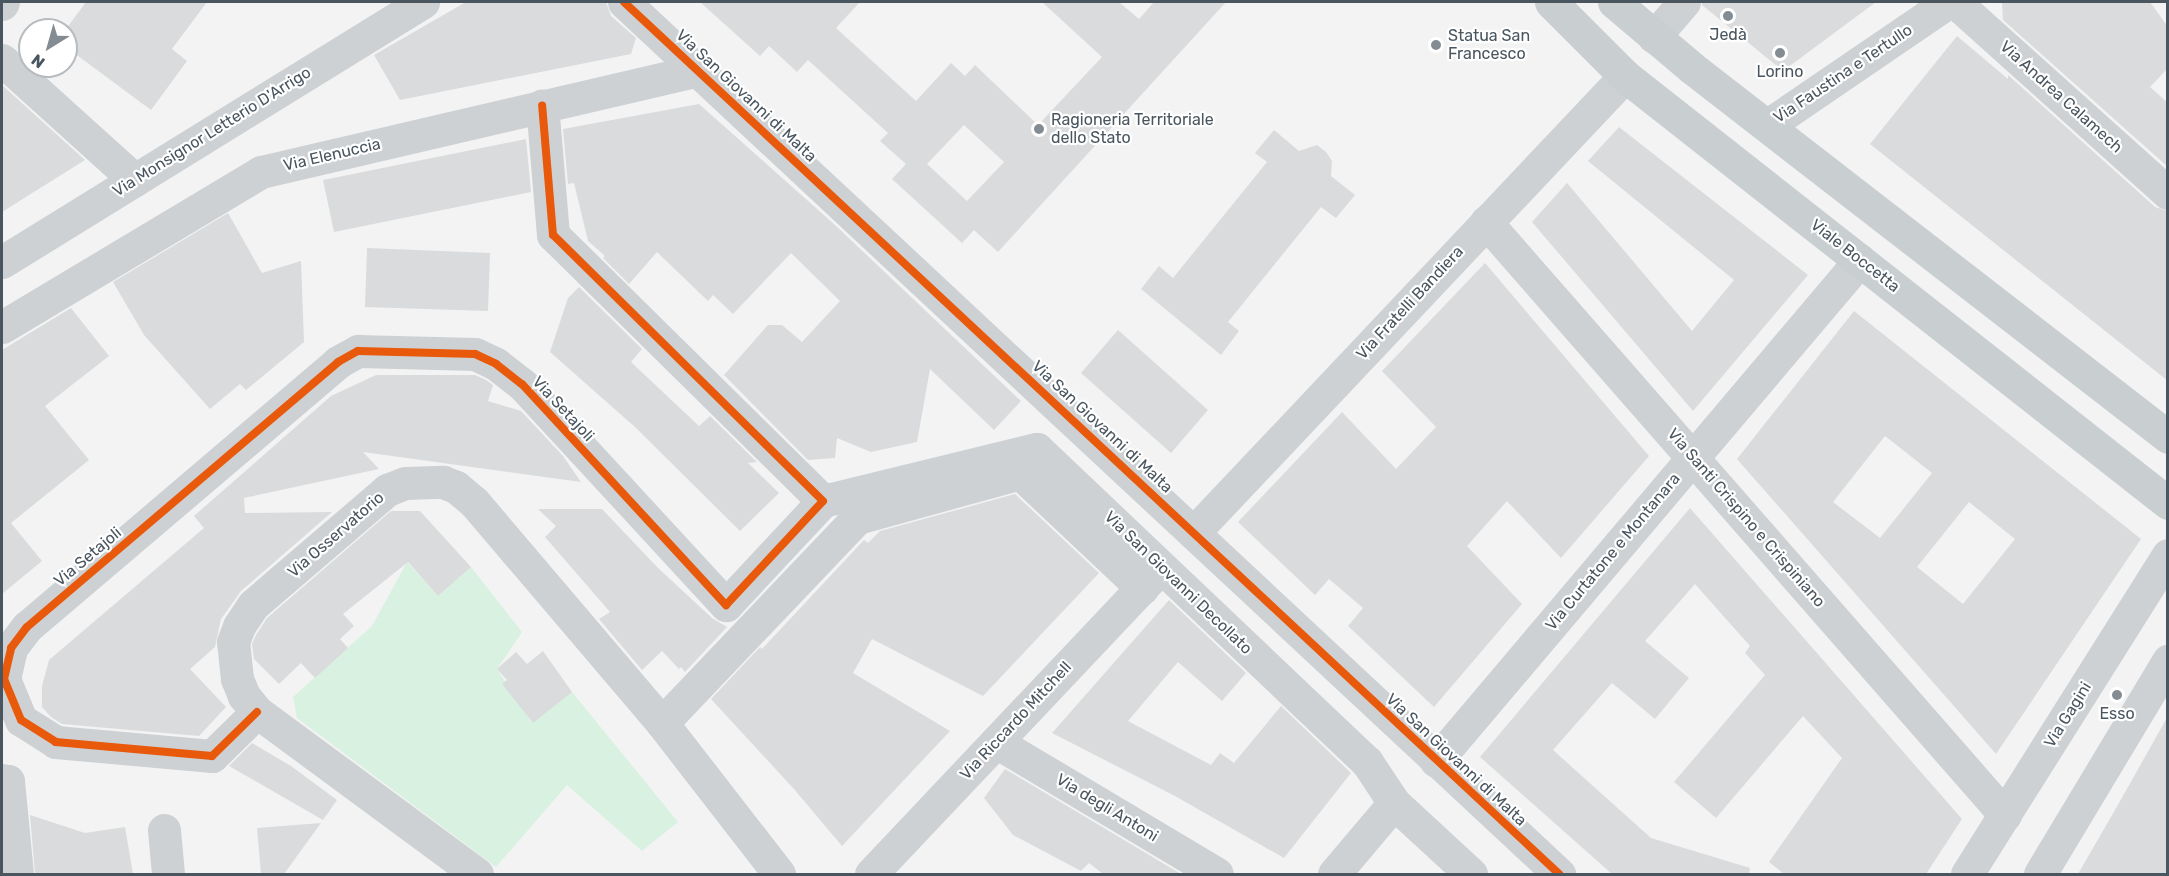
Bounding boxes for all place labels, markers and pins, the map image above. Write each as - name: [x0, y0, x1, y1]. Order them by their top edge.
- marker: Jedà: [1721, 9, 1735, 23]
- place label: Jedà: [1709, 25, 1747, 45]
- place label: Statua San Francesco: [1448, 26, 1530, 64]
- marker: Statua San Francesco: [1429, 38, 1443, 52]
- marker: Lorino: [1773, 46, 1787, 60]
- place label: Lorino: [1757, 62, 1803, 82]
- place label: Ragioneria Territoriale dello Stato: [1051, 110, 1214, 148]
- marker: Ragioneria Territoriale dello Stato: [1032, 122, 1046, 136]
- marker: Esso: [2110, 688, 2124, 702]
- place label: Esso: [2099, 704, 2135, 724]

